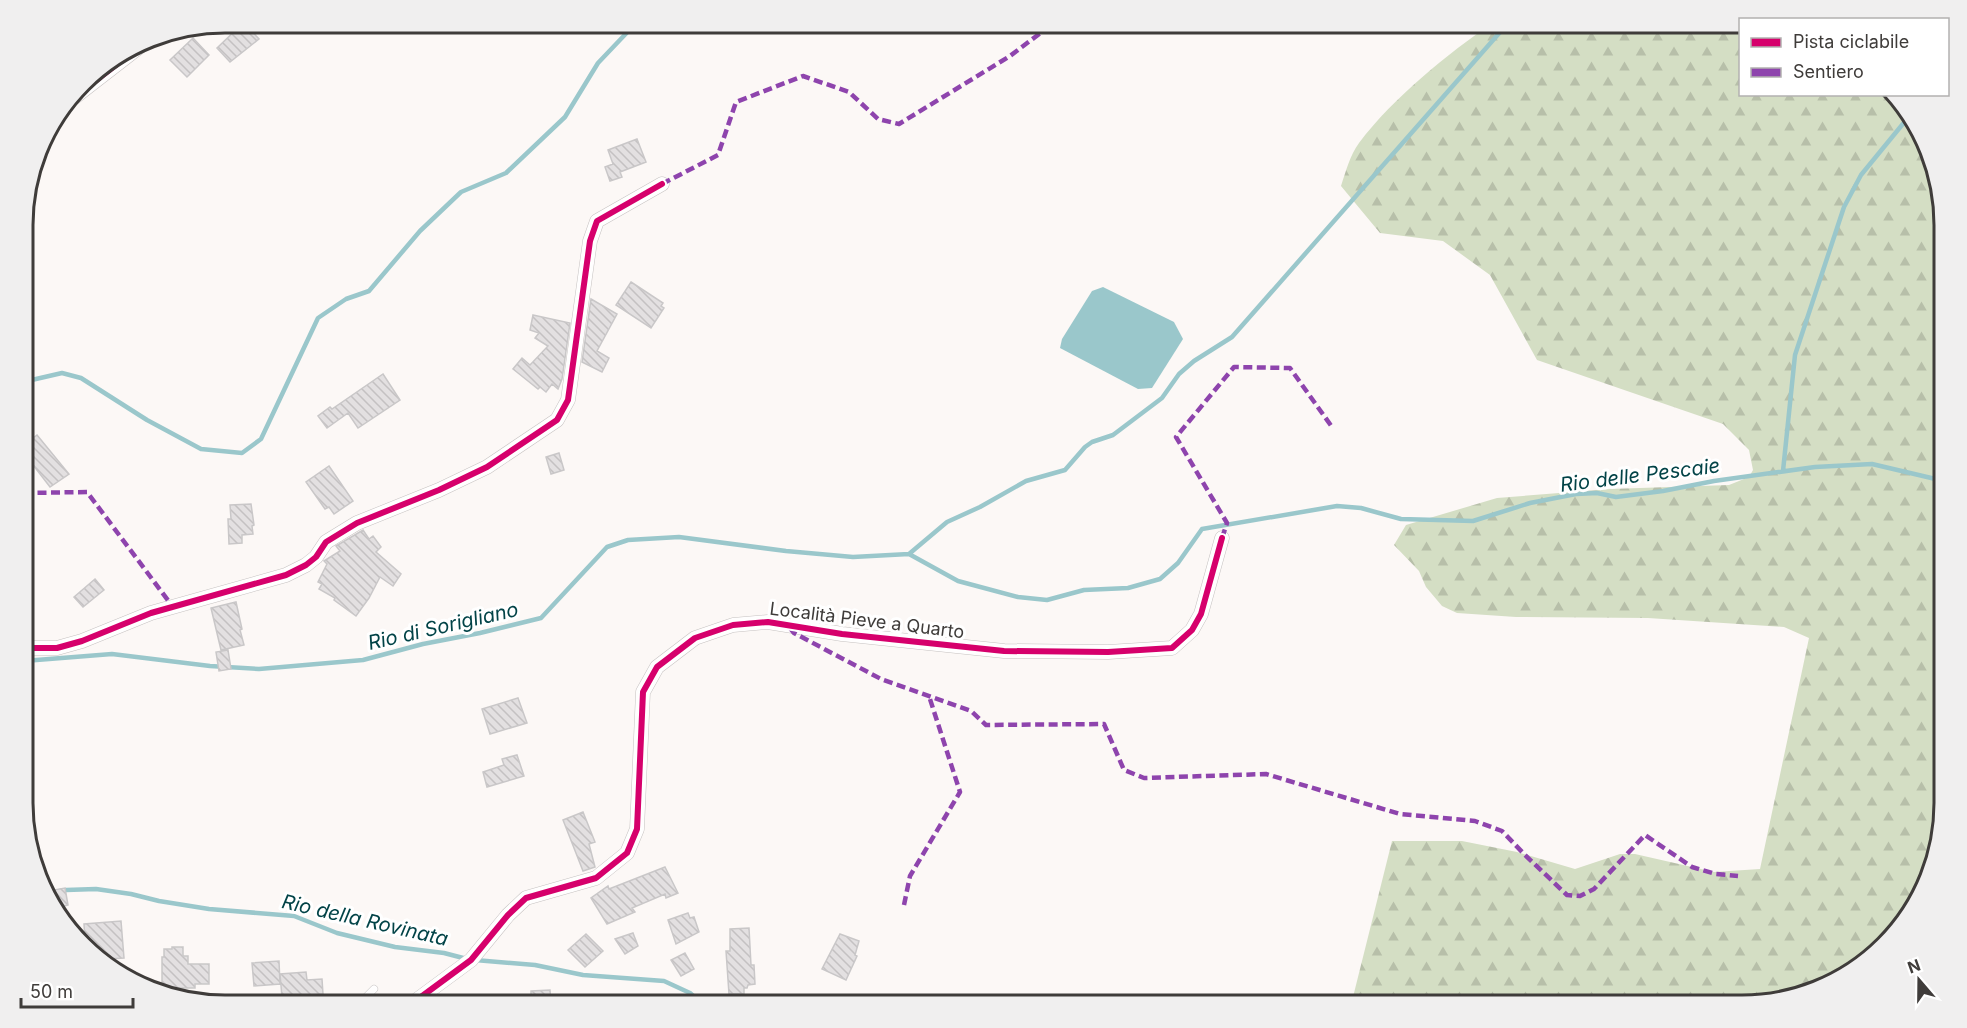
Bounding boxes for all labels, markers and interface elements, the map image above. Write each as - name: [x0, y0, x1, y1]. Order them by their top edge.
- legend: [1739, 18, 1949, 96]
- text: Pista ciclabile: [1793, 31, 1909, 52]
- text: Sentiero: [1793, 61, 1864, 82]
- water label: Rio delle Pescaie: [1559, 453, 1721, 497]
- water label: Rio di Sorigliano: [365, 597, 521, 655]
- street label: Località Pieve a Quarto: [768, 598, 966, 642]
- water label: Rio della Rovinata: [280, 889, 450, 951]
- north arrow: [1889, 950, 1949, 1010]
- text: N: [1905, 954, 1923, 977]
- scale bar: [21, 971, 134, 1009]
- text: 50 m: [30, 981, 73, 1002]

